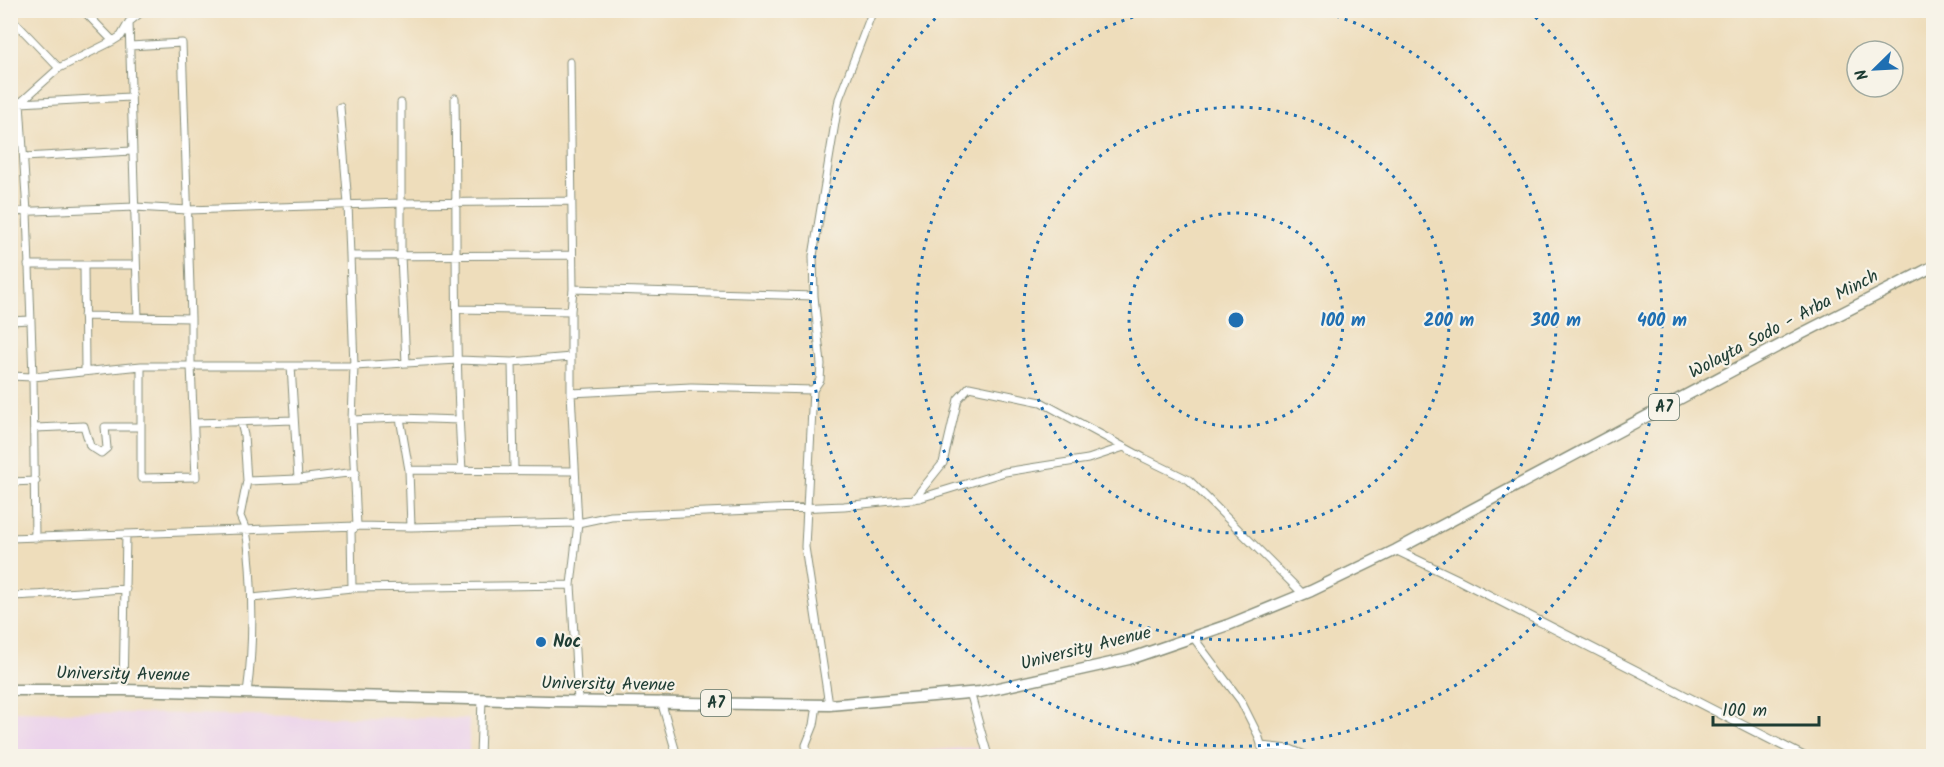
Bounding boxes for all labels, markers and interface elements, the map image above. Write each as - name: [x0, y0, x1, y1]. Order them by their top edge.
- north arrow: [1845, 39, 1905, 99]
- text: N: [1849, 65, 1876, 84]
- street label: Wolayta Sodo - Arba Minch: [1684, 263, 1884, 387]
- text: 100 m: [1320, 307, 1366, 336]
- text: 200 m: [1424, 307, 1475, 336]
- text: 300 m: [1530, 307, 1581, 336]
- text: 400 m: [1637, 307, 1687, 336]
- centre of rings: [1226, 310, 1246, 330]
- road number: A7: [1649, 394, 1679, 420]
- street label: University Avenue: [1018, 619, 1154, 679]
- place label: Noc: [553, 628, 581, 657]
- marker: Noc: [534, 635, 548, 649]
- street label: University Avenue: [56, 659, 190, 691]
- street label: University Avenue: [541, 669, 675, 701]
- scale bar: [1713, 689, 1820, 727]
- road number: A7: [701, 690, 731, 716]
- text: 100 m: [1722, 697, 1767, 726]

